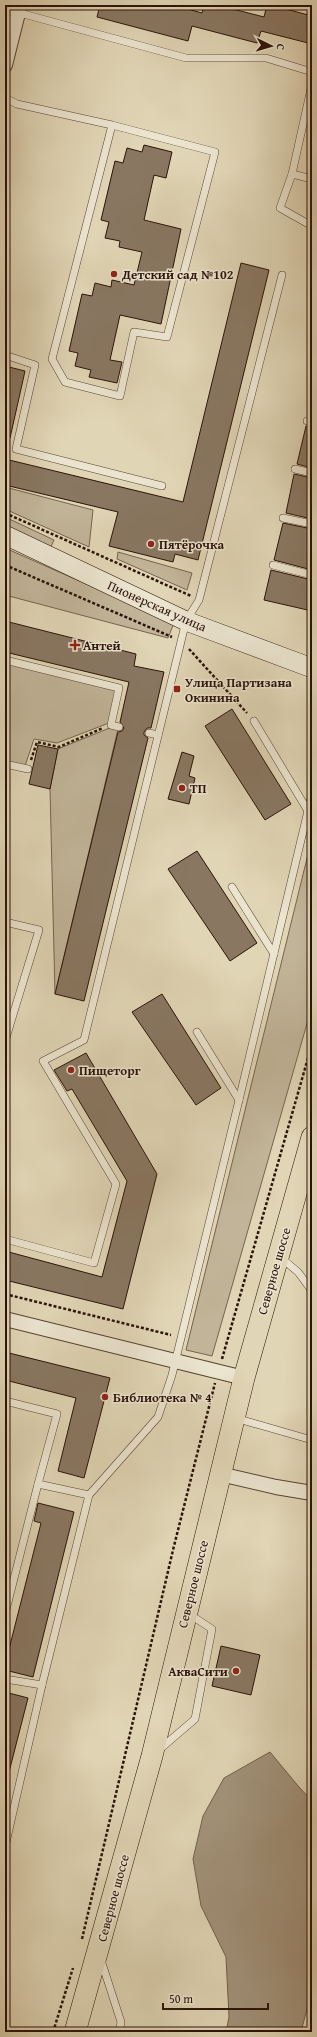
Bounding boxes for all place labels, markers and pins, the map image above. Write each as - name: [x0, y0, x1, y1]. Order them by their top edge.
- place label: Детский сад №102: [121, 265, 234, 284]
- marker: Детский сад №102: [109, 269, 119, 279]
- place label: Пятёрочка: [159, 535, 225, 554]
- marker: Пятёрочка: [146, 539, 156, 549]
- place label: Антей: [83, 636, 121, 655]
- marker: Антей: [70, 640, 80, 650]
- place label: Улица Партизана Окинина: [185, 673, 292, 707]
- marker: Улица Партизана Окинина: [172, 684, 182, 694]
- place label: ТП: [190, 779, 207, 798]
- marker: ТП: [177, 783, 187, 793]
- place label: Пищеторг: [79, 1061, 141, 1080]
- marker: Пищеторг: [66, 1065, 76, 1075]
- place label: Библиотека № 4: [113, 1388, 212, 1407]
- marker: Библиотека № 4: [100, 1392, 110, 1402]
- place label: АкваСити: [168, 1662, 228, 1681]
- marker: АкваСити: [231, 1666, 241, 1676]

